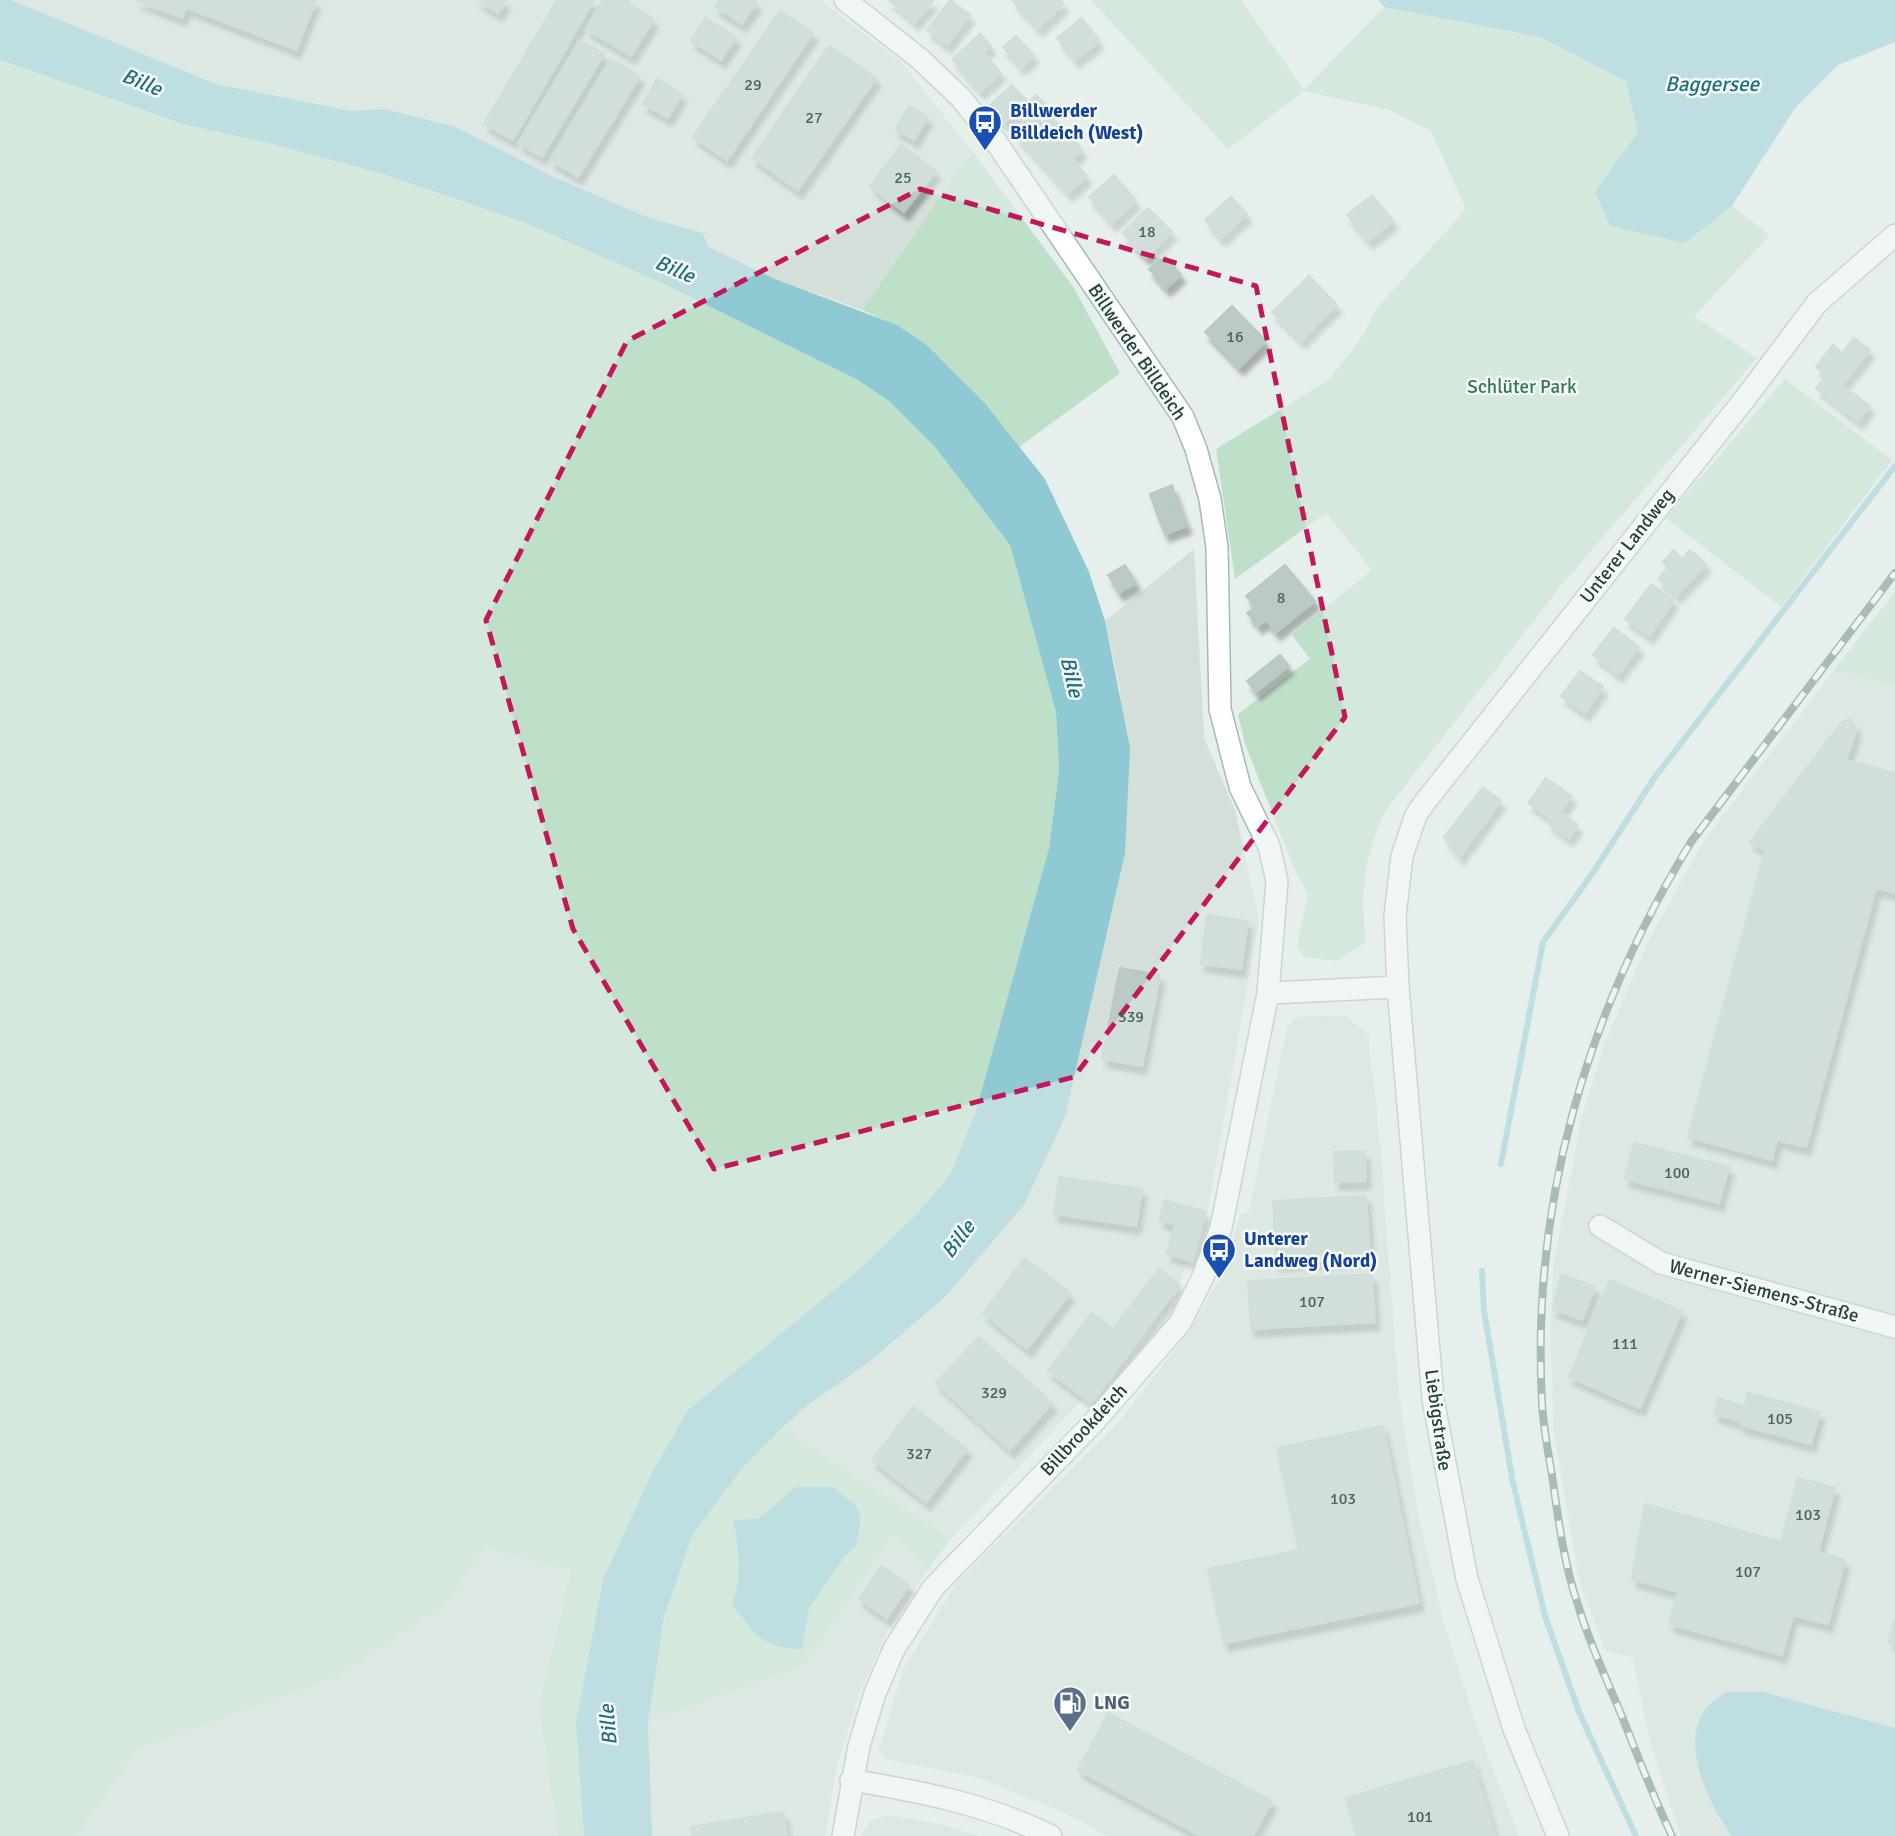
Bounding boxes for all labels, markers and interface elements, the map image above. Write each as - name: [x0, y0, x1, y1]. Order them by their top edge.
- water label: Bille: [118, 62, 167, 102]
- water label: Baggersee: [1665, 71, 1760, 97]
- house number: 29: [744, 75, 762, 95]
- place label: Billwerder Billdeich (West): [1010, 99, 1143, 145]
- bus stop icon: Billwerder Billdeich (West): [966, 103, 1004, 152]
- house number: 27: [805, 108, 823, 128]
- house number: 25: [894, 168, 912, 188]
- house number: 18: [1138, 222, 1156, 242]
- water label: Bille: [651, 249, 700, 290]
- street label: Billwerder Billdeich: [1082, 279, 1192, 425]
- house number: 16: [1226, 327, 1244, 347]
- park label: Schlüter Park: [1467, 375, 1577, 399]
- street label: Unterer Landweg: [1575, 484, 1679, 608]
- house number: 8: [1277, 588, 1285, 608]
- water label: Bille: [1055, 654, 1090, 701]
- house number: 339: [1118, 1007, 1144, 1027]
- house number: 100: [1664, 1163, 1690, 1183]
- water label: Bille: [935, 1214, 982, 1263]
- place label: Unterer Landweg (Nord): [1244, 1227, 1377, 1273]
- bus stop icon: Unterer Landweg (Nord): [1200, 1231, 1238, 1280]
- street label: Werner-Siemens-Straße: [1666, 1254, 1862, 1328]
- house number: 107: [1299, 1292, 1325, 1312]
- house number: 111: [1612, 1334, 1638, 1354]
- street label: Liebigstraße: [1419, 1368, 1457, 1472]
- street label: Billbrookdeich: [1035, 1379, 1133, 1481]
- house number: 329: [981, 1383, 1007, 1403]
- house number: 105: [1767, 1409, 1793, 1429]
- house number: 327: [906, 1444, 932, 1464]
- house number: 103: [1330, 1489, 1356, 1509]
- house number: 103: [1795, 1505, 1821, 1525]
- house number: 107: [1735, 1562, 1761, 1582]
- fuel station icon: LNG: [1051, 1684, 1089, 1733]
- place label: LNG: [1094, 1691, 1130, 1715]
- water label: Bille: [593, 1702, 623, 1746]
- house number: 101: [1407, 1807, 1433, 1827]

